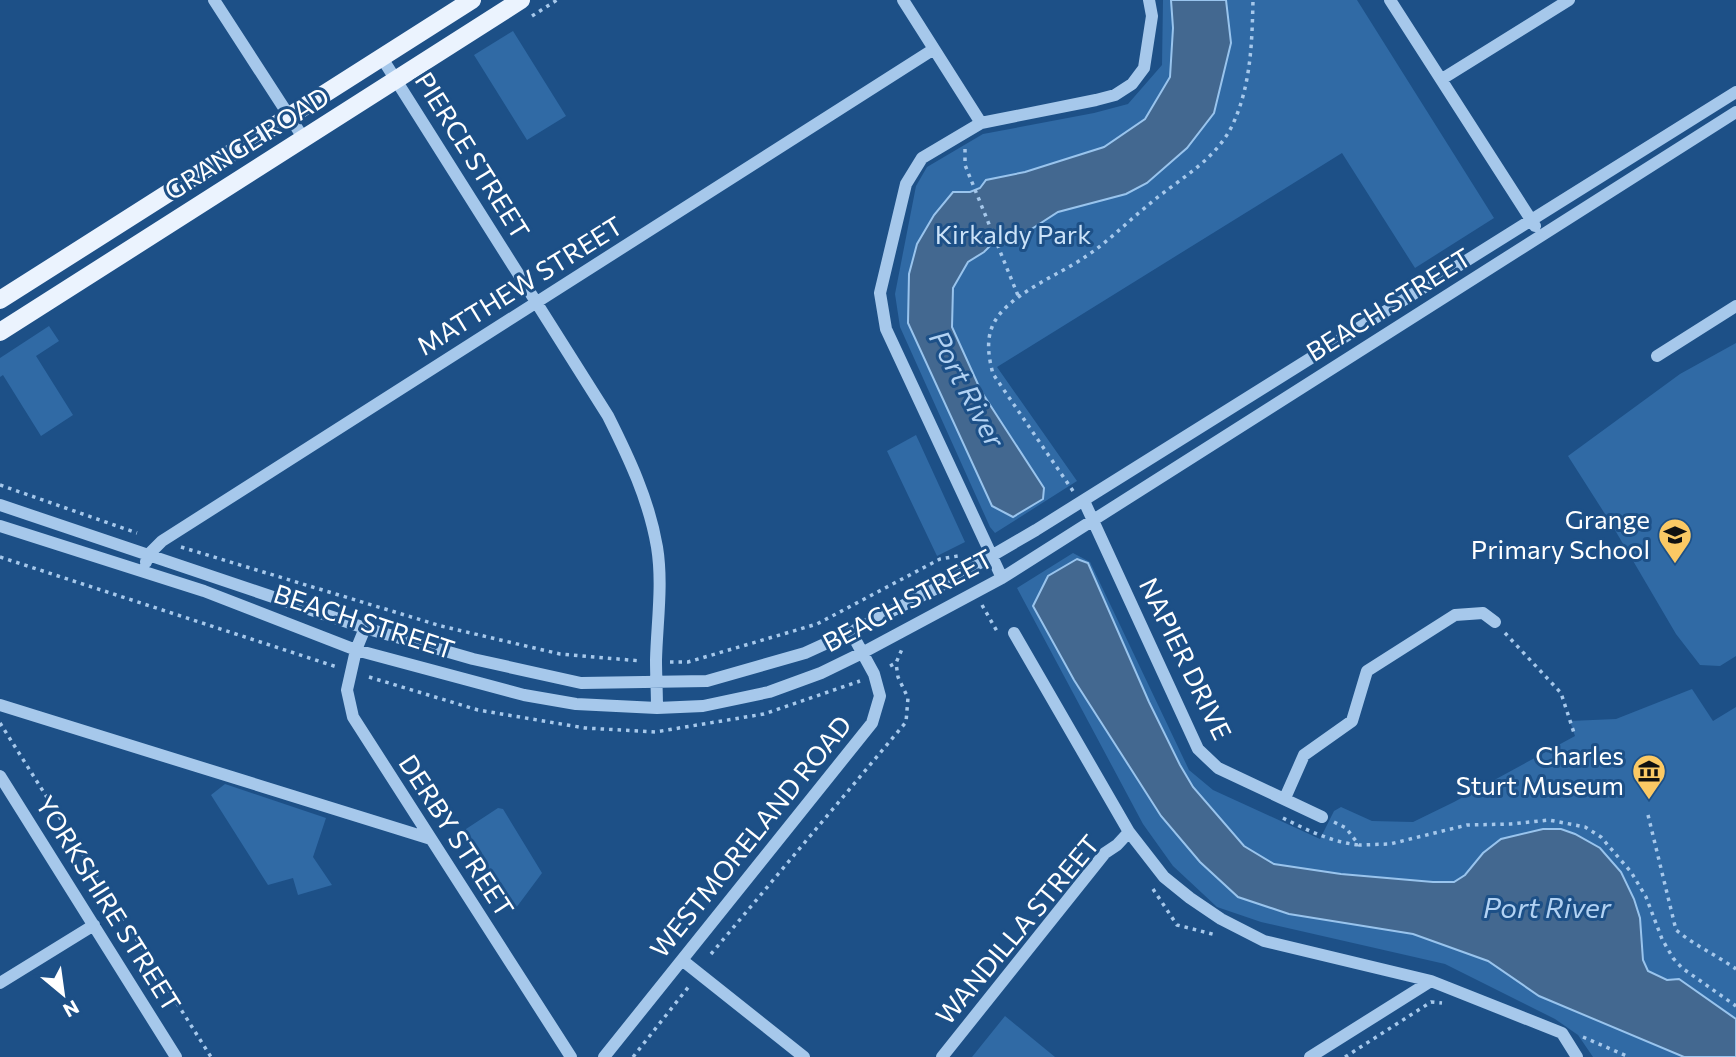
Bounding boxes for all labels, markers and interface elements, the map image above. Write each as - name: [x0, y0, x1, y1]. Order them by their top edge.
- street label: PIERCE STREET: [410, 66, 537, 244]
- street label: GRANGE ROAD: [158, 80, 334, 206]
- street label: MATTHEW STREET: [411, 209, 628, 361]
- park label: Kirkaldy Park: [935, 218, 1091, 249]
- street label: BEACH STREET: [1300, 241, 1476, 367]
- water label: Port River: [923, 324, 1013, 454]
- place label: Grange Primary School: [1471, 503, 1650, 564]
- school or university icon: Grange Primary School: [1656, 516, 1694, 565]
- street label: BEACH STREET: [817, 542, 998, 658]
- street label: NAPIER DRIVE: [1134, 572, 1239, 744]
- street label: BEACH STREET: [270, 577, 459, 664]
- street label: WESTMORELAND ROAD: [643, 709, 857, 963]
- place label: Charles Sturt Museum: [1456, 739, 1624, 800]
- street label: DERBY STREET: [393, 748, 521, 922]
- museum icon: Charles Sturt Museum: [1630, 752, 1668, 801]
- street label: YORKSHIRE STREET: [30, 790, 188, 1017]
- street label: WANDILLA STREET: [929, 828, 1105, 1030]
- water label: Port River: [1483, 890, 1612, 924]
- north arrow: [28, 959, 98, 1029]
- text: N: [60, 996, 83, 1023]

